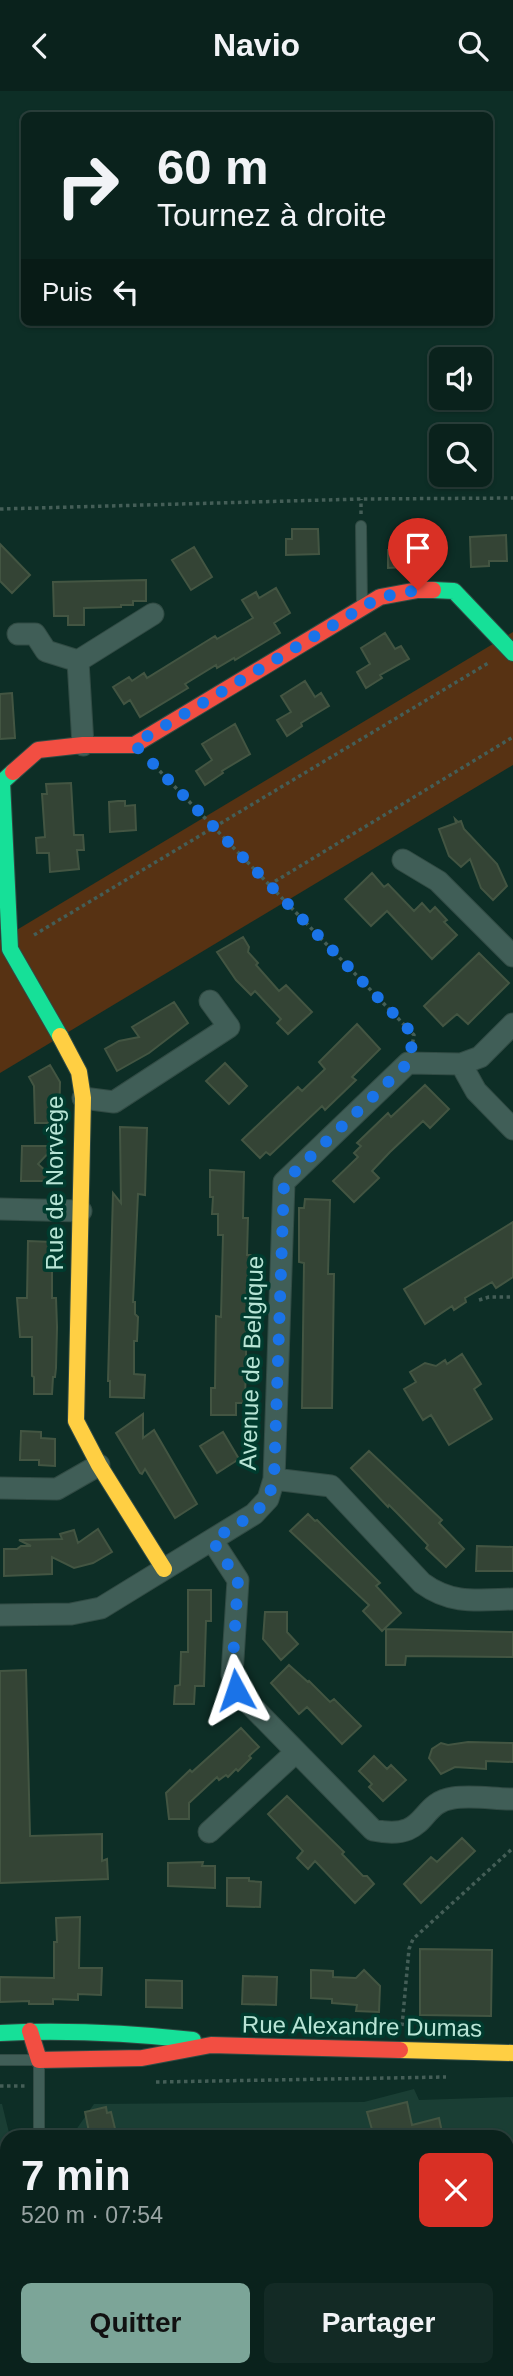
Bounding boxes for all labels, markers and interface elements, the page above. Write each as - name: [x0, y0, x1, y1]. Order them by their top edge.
- icon: back: [21, 27, 59, 65]
- text: Navio: [213, 27, 300, 63]
- icon: search: [454, 27, 492, 65]
- icon: right: [42, 140, 133, 231]
- text: 60 m: [157, 140, 269, 194]
- text: Tournez à droite: [157, 197, 386, 233]
- icon: left: [107, 273, 145, 311]
- text: Puis: [42, 277, 93, 307]
- map controls: [429, 347, 492, 487]
- button: sound: [429, 347, 492, 410]
- button: search: [429, 424, 492, 487]
- pin: [388, 518, 448, 590]
- icon: arrive: [399, 529, 437, 567]
- street label: Rue de Norvège: [41, 1096, 68, 1270]
- street label: Avenue de Belgique: [234, 1255, 268, 1471]
- position arrow: [199, 1653, 273, 1727]
- street label: Rue Alexandre Dumas: [242, 2010, 482, 2042]
- text: 7 min: [21, 2152, 131, 2199]
- button: close: [419, 2153, 493, 2227]
- text: 520 m · 07:54: [21, 2202, 163, 2228]
- button: Quitter: [21, 2283, 250, 2363]
- button: Partager: [264, 2283, 493, 2363]

